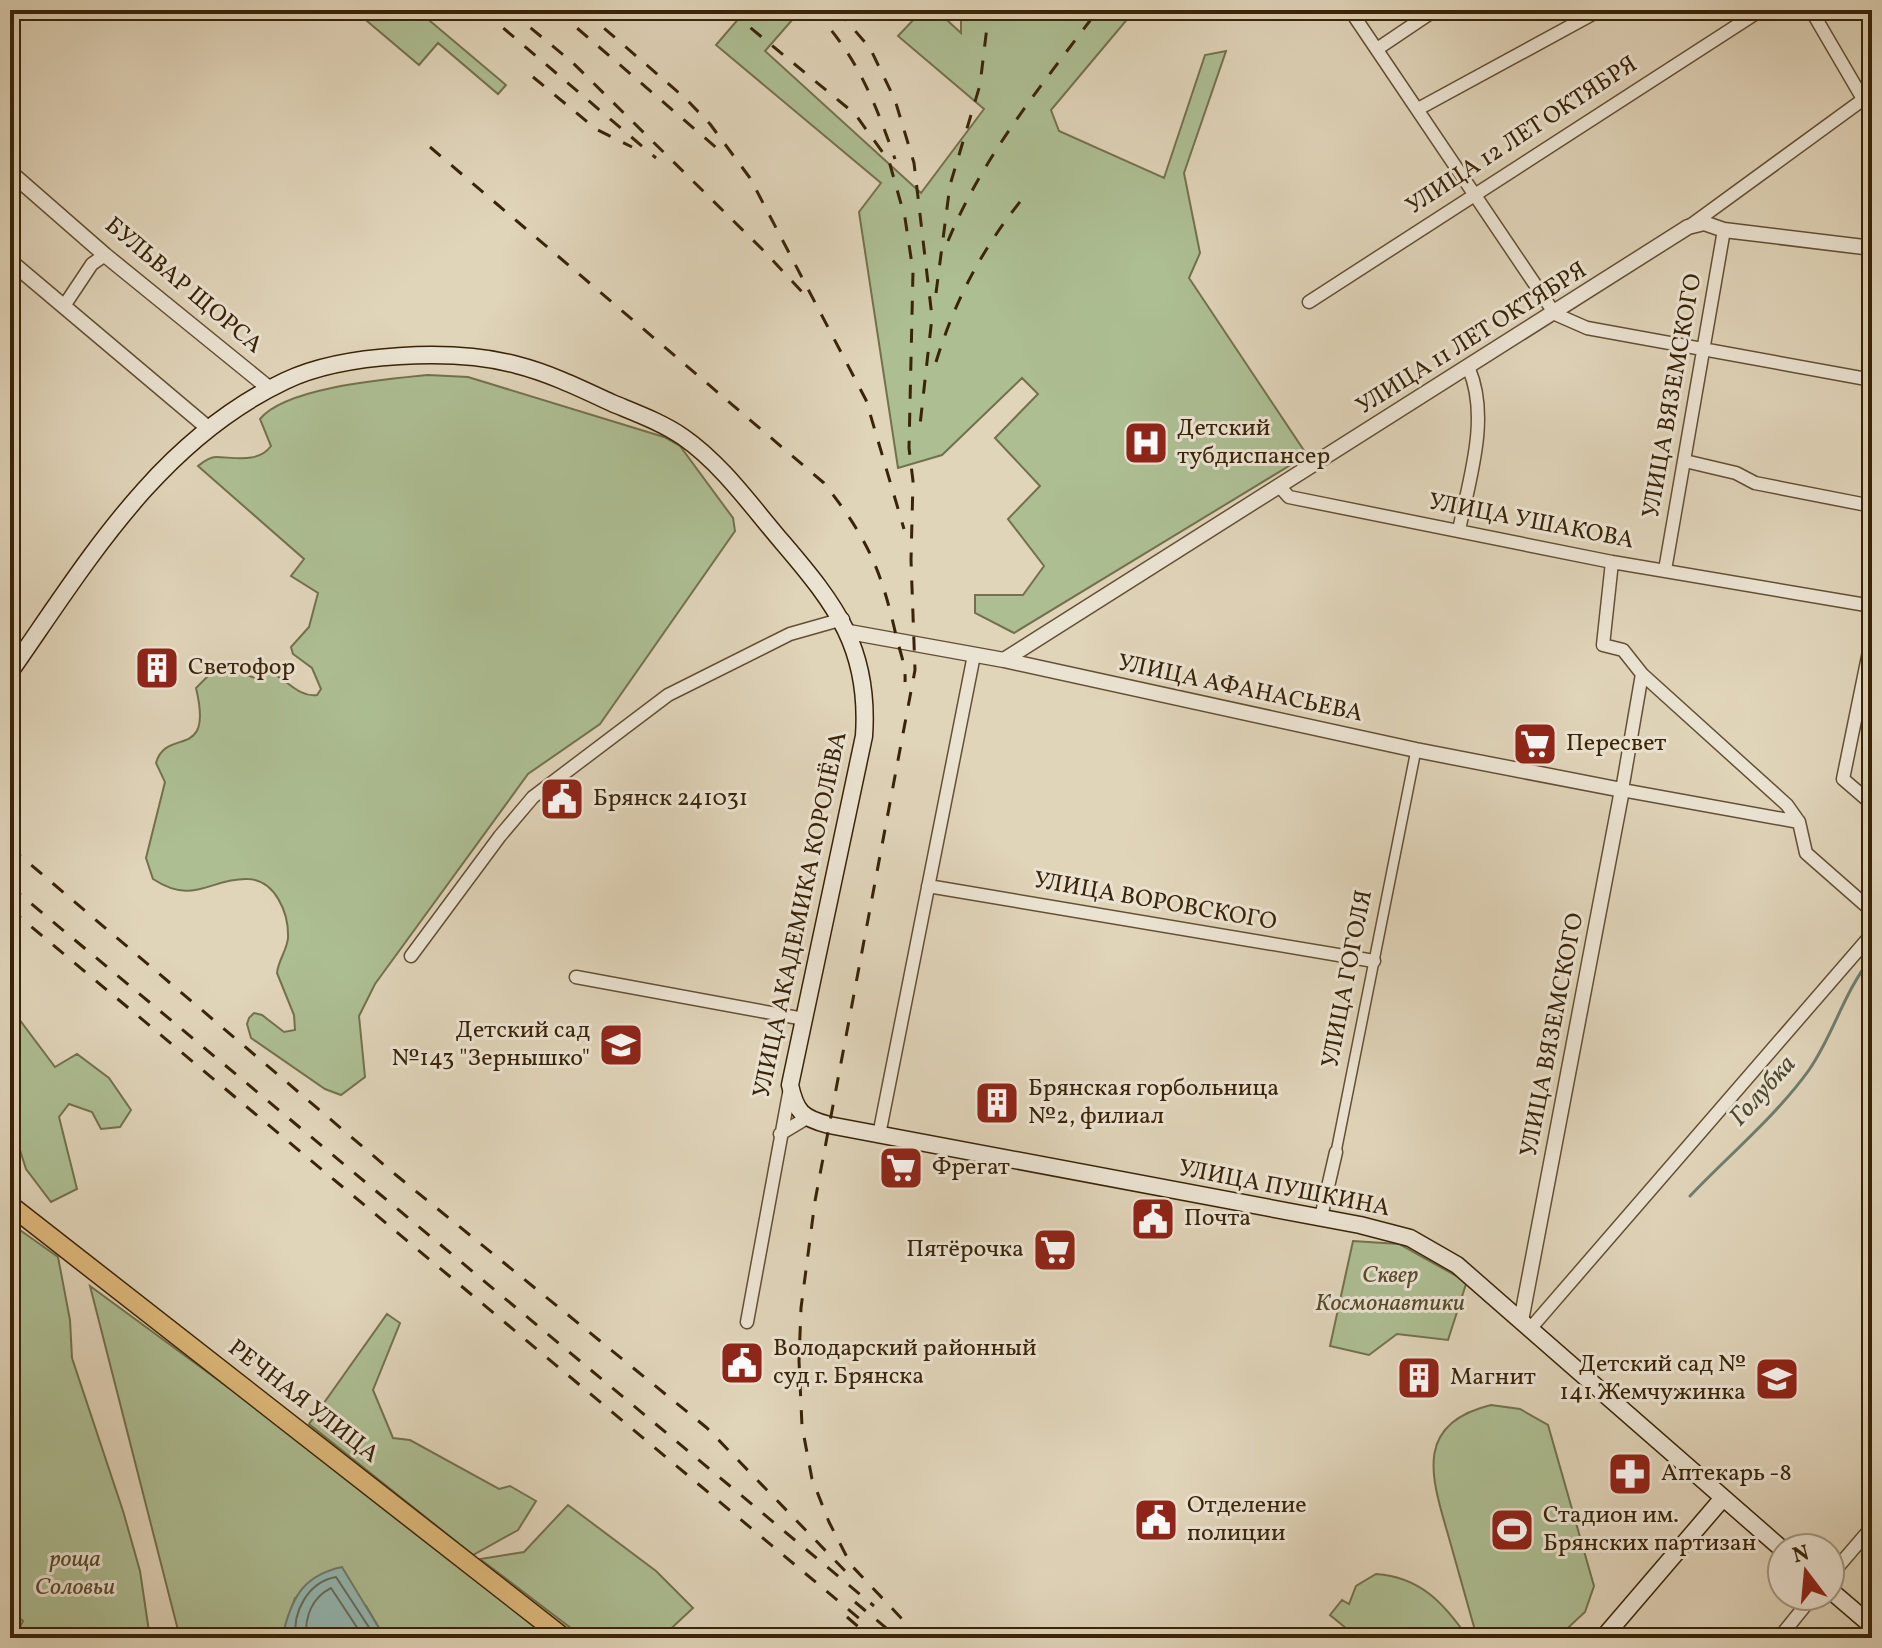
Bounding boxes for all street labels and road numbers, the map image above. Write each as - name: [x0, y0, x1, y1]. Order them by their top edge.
- street label: УЛИЦА 12 ЛЕТ ОКТЯБРЯ: [1400, 48, 1644, 224]
- street label: БУЛЬВАР ЩОРСА: [97, 210, 269, 362]
- street label: УЛИЦА 11 ЛЕТ ОКТЯБРЯ: [1350, 254, 1594, 424]
- street label: УЛИЦА ВЯЗЕМСКОГО: [1635, 271, 1711, 521]
- street label: УЛИЦА УШАКОВА: [1425, 485, 1637, 559]
- street label: УЛИЦА АФАНАСЬЕВА: [1114, 646, 1366, 732]
- street label: УЛИЦА АКАДЕМИКА КОРОЛЁВА: [746, 729, 857, 1101]
- street label: УЛИЦА ВОРОВСКОГО: [1031, 864, 1279, 940]
- street label: УЛИЦА ГОГОЛЯ: [1314, 887, 1382, 1071]
- street label: УЛИЦА ВЯЗЕМСКОГО: [1513, 910, 1593, 1160]
- street label: УЛИЦА ПУШКИНА: [1175, 1152, 1393, 1226]
- street label: РЕЧНАЯ УЛИЦА: [220, 1332, 386, 1472]

